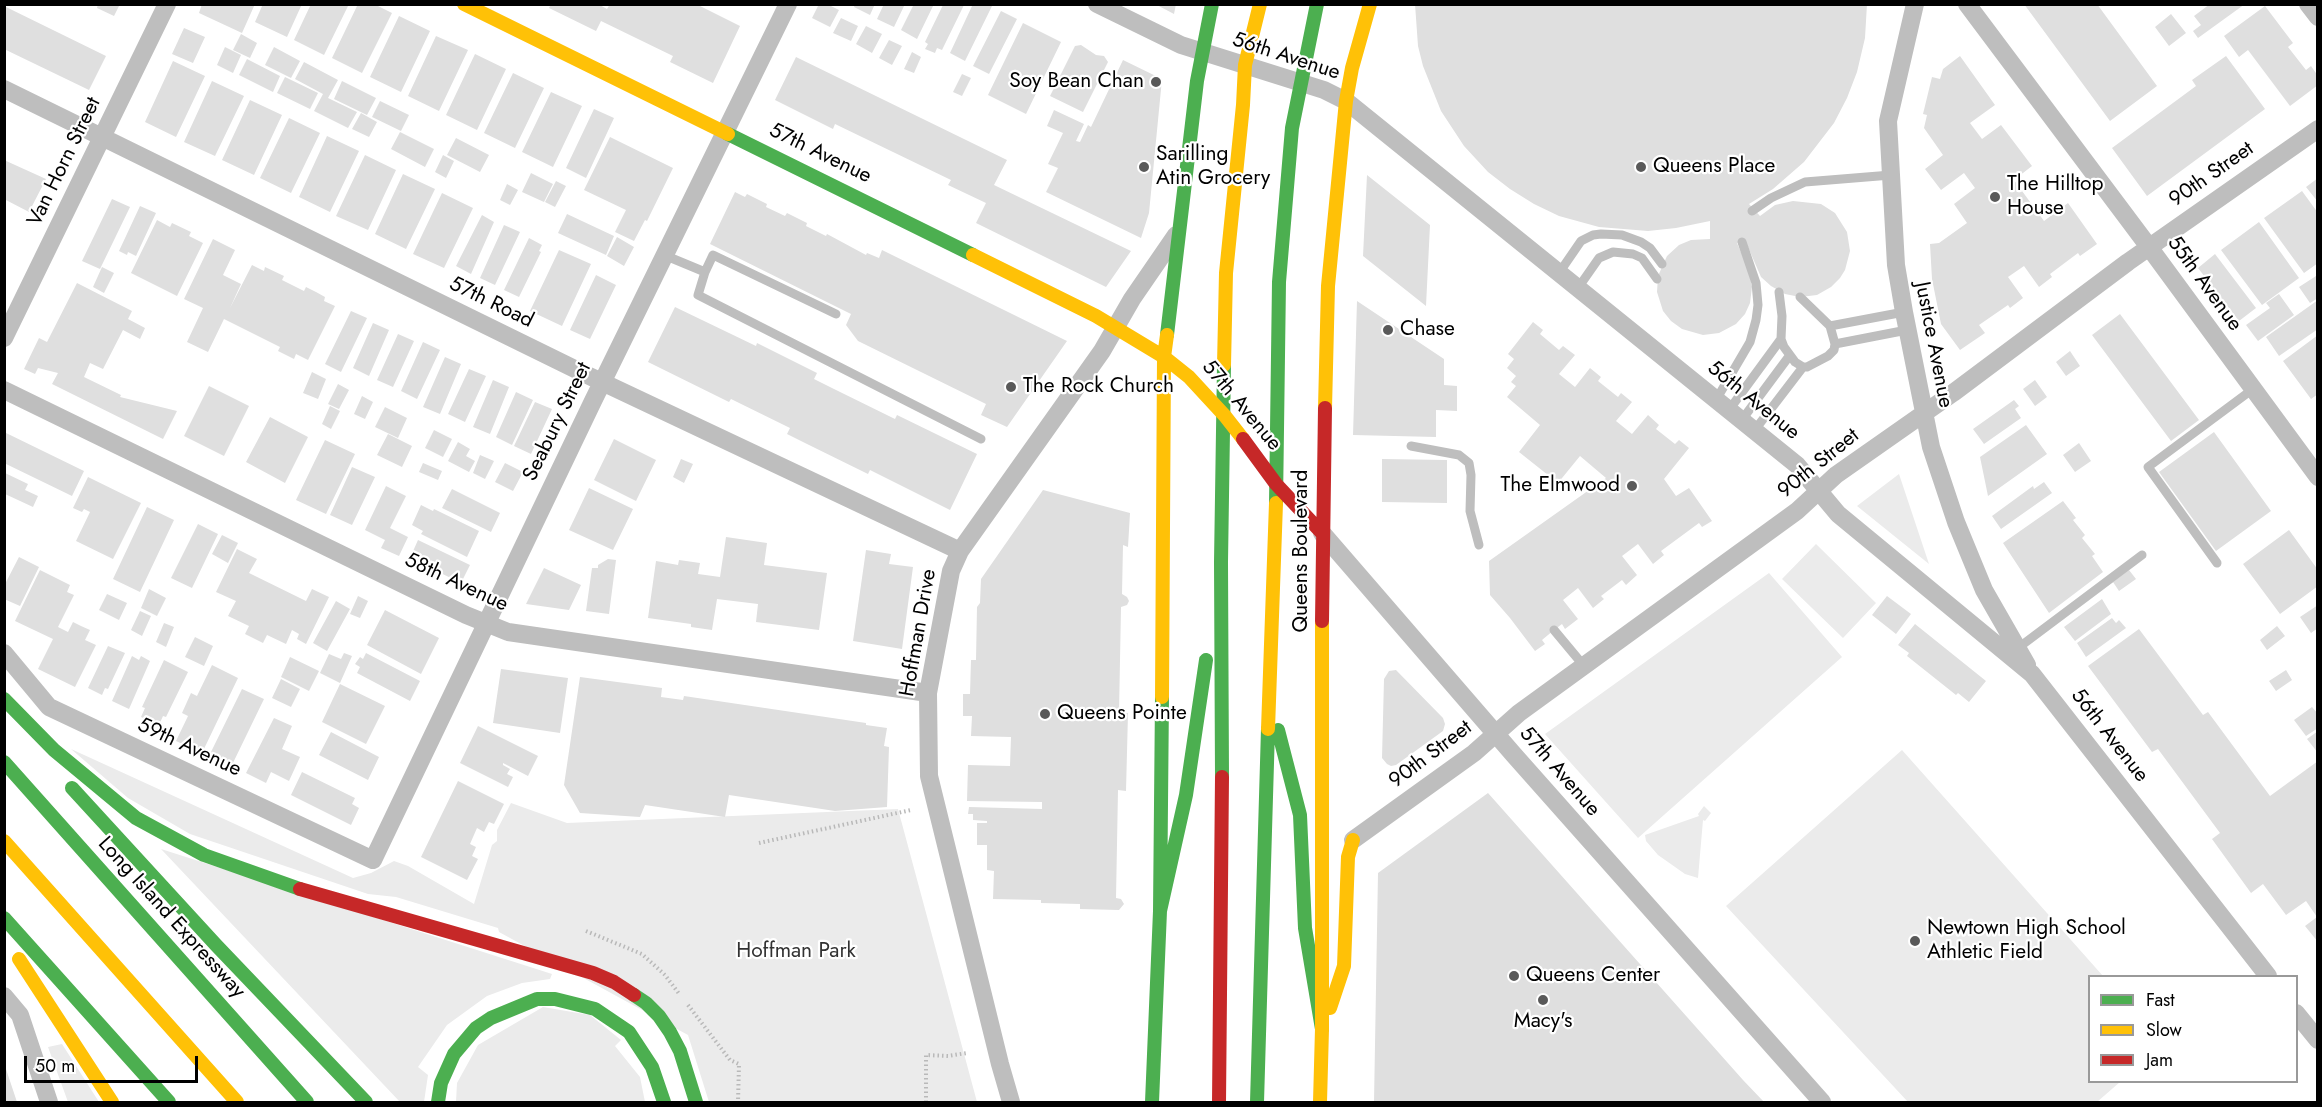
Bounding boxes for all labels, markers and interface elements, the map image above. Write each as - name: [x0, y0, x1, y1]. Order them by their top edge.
- street label: 56th Avenue: [1229, 28, 1343, 86]
- place label: Soy Bean Chan: [1009, 69, 1144, 95]
- marker: Soy Bean Chan: [1149, 75, 1163, 89]
- street label: Van Horn Street: [23, 93, 107, 231]
- street label: 57th Avenue: [765, 118, 875, 190]
- street label: 90th Street: [2165, 137, 2259, 213]
- place label: Sarilling Atin Grocery: [1156, 142, 1270, 192]
- place label: Queens Place: [1653, 154, 1775, 180]
- marker: Sarilling Atin Grocery: [1137, 160, 1151, 174]
- marker: Queens Place: [1634, 160, 1648, 174]
- place label: The Hilltop House: [2007, 172, 2104, 222]
- marker: The Hilltop House: [1988, 190, 2002, 204]
- street label: 55th Avenue: [2161, 232, 2247, 336]
- street label: 57th Road: [445, 272, 537, 334]
- street label: Justice Avenue: [1908, 280, 1958, 410]
- place label: Chase: [1400, 317, 1455, 343]
- marker: Chase: [1381, 323, 1395, 337]
- street label: 57th Avenue: [1196, 356, 1286, 456]
- street label: 56th Avenue: [1702, 356, 1804, 446]
- street label: Seabury Street: [518, 359, 598, 485]
- place label: The Rock Church: [1023, 374, 1174, 400]
- marker: The Rock Church: [1004, 380, 1018, 394]
- street label: 90th Street: [1773, 424, 1865, 504]
- street label: Queens Boulevard: [1289, 469, 1315, 633]
- place label: The Elmwood: [1501, 473, 1620, 499]
- marker: The Elmwood: [1625, 479, 1639, 493]
- street label: 58th Avenue: [400, 548, 512, 618]
- street label: Hoffman Drive: [895, 567, 943, 699]
- street label: 56th Avenue: [2065, 684, 2153, 788]
- place label: Queens Pointe: [1057, 701, 1187, 727]
- marker: Queens Pointe: [1038, 707, 1052, 721]
- street label: 59th Avenue: [133, 713, 245, 783]
- street label: 90th Street: [1385, 716, 1477, 794]
- street label: 57th Avenue: [1513, 722, 1605, 822]
- street label: Long Island Expressway: [92, 832, 250, 1004]
- place label: Newtown High School Athletic Field: [1927, 916, 2126, 966]
- marker: Newtown High School Athletic Field: [1908, 934, 1922, 948]
- park label: Hoffman Park: [736, 939, 856, 965]
- place label: Queens Center: [1526, 963, 1660, 989]
- marker: Queens Center: [1507, 969, 1521, 983]
- legend: [2088, 975, 2298, 1083]
- text: Fast: [2146, 987, 2175, 1013]
- marker: Macy's: [1536, 993, 1550, 1007]
- place label: Macy's: [1514, 1009, 1572, 1035]
- text: Slow: [2146, 1017, 2182, 1043]
- scale bar: [27, 1044, 201, 1082]
- text: Jam: [2146, 1047, 2173, 1073]
- text: 50 m: [35, 1053, 75, 1079]

